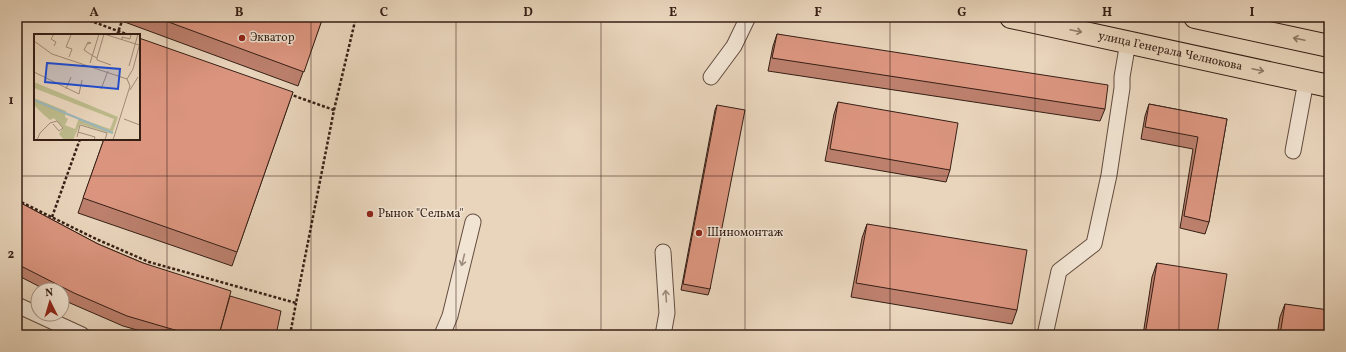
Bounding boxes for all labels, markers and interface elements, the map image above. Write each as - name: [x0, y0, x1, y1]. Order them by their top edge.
- text: A: [89, 4, 99, 22]
- text: B: [235, 4, 244, 22]
- text: C: [380, 4, 388, 22]
- text: D: [523, 4, 533, 22]
- text: E: [669, 4, 677, 22]
- text: F: [814, 4, 822, 22]
- text: G: [957, 4, 967, 22]
- text: H: [1102, 4, 1112, 22]
- text: I: [1250, 4, 1255, 22]
- one-way arrow: [1070, 27, 1083, 35]
- street label: улица Генерала Челнокова: [1097, 28, 1244, 75]
- place label: Экватор: [250, 30, 295, 46]
- marker: Экватор: [237, 33, 247, 43]
- inset map: [34, 34, 140, 140]
- one-way arrow: [1292, 35, 1305, 43]
- one-way arrow: [1251, 67, 1264, 75]
- text: 1: [8, 92, 14, 110]
- place label: Рынок "Сельма": [378, 206, 464, 222]
- marker: Рынок "Сельма": [365, 209, 375, 219]
- place label: Шиномонтаж: [707, 225, 784, 241]
- marker: Шиномонтаж: [694, 228, 704, 238]
- text: 2: [8, 246, 15, 264]
- one-way arrow: [459, 253, 467, 266]
- north arrow: [30, 282, 70, 322]
- text: N: [45, 286, 54, 301]
- one-way arrow: [663, 290, 670, 303]

